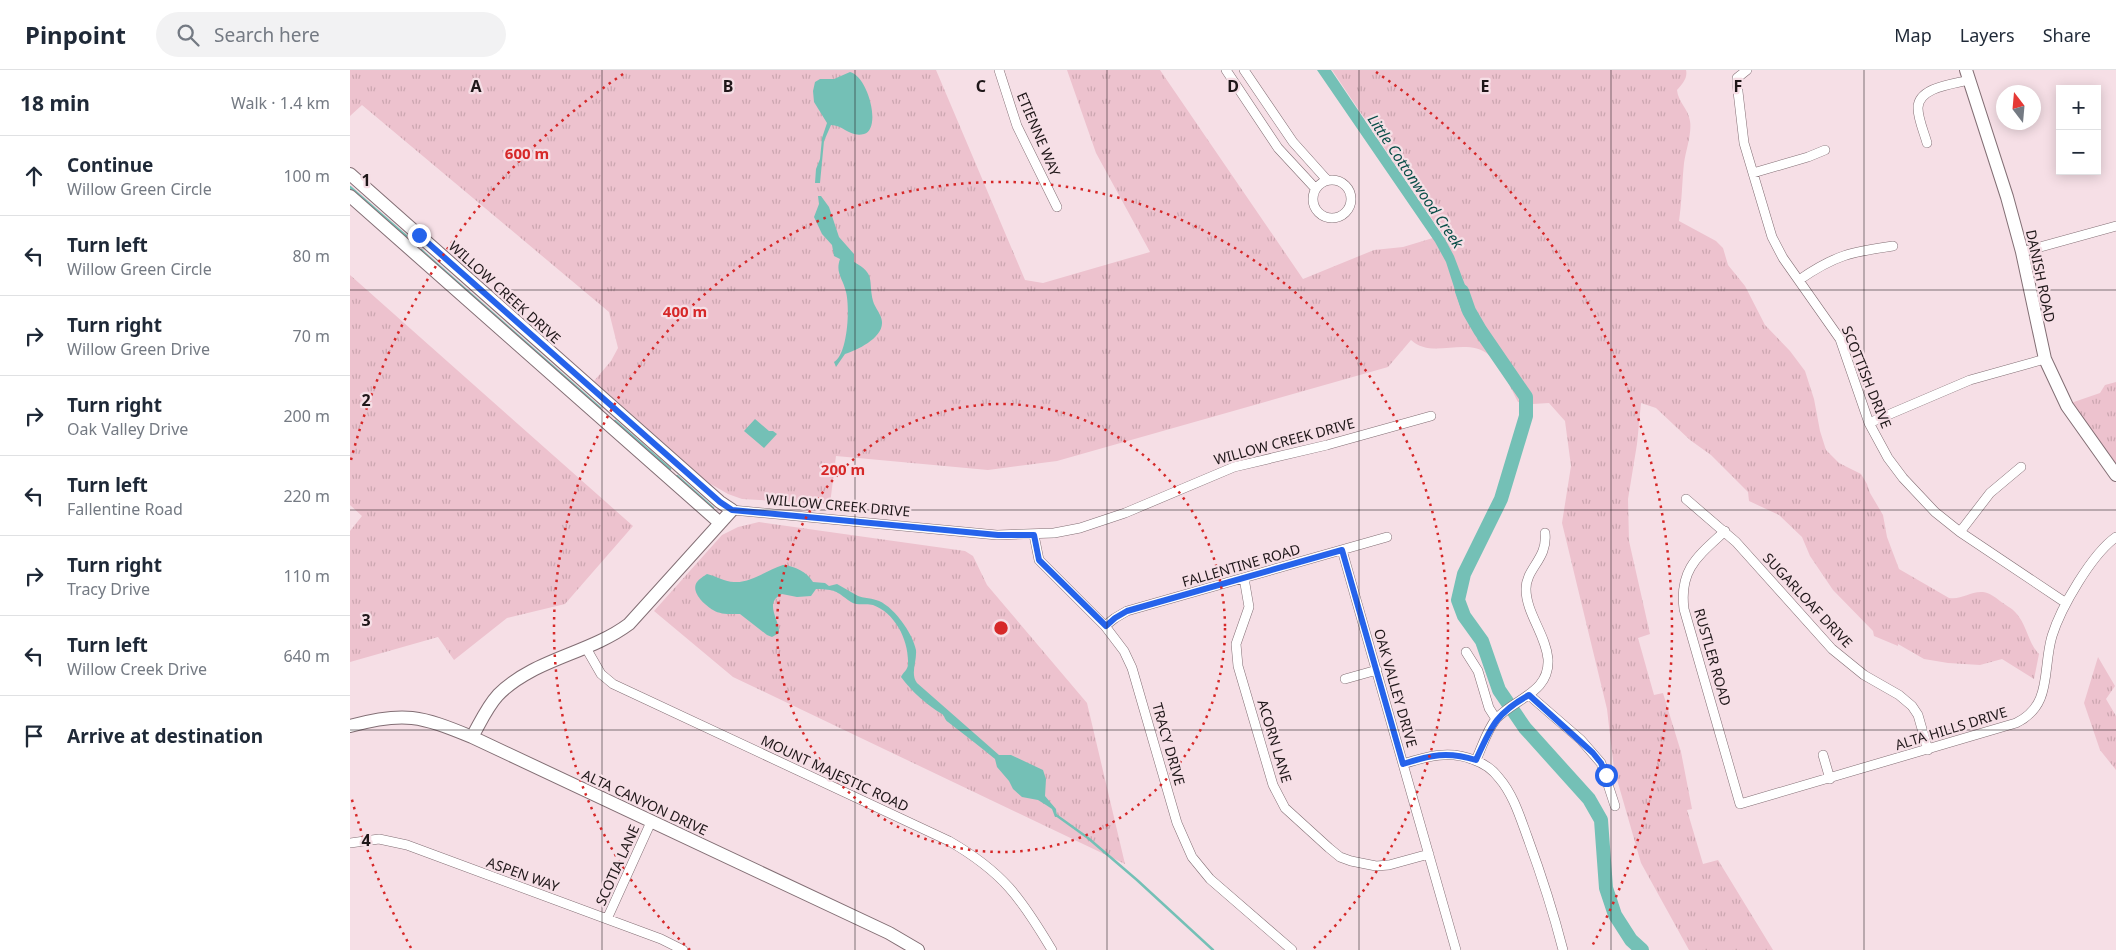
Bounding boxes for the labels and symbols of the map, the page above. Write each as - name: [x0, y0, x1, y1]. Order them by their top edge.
- text: A: [470, 75, 482, 97]
- text: B: [723, 75, 733, 97]
- text: C: [976, 75, 986, 97]
- text: D: [1227, 75, 1239, 97]
- text: E: [1481, 75, 1490, 97]
- text: F: [1734, 75, 1742, 97]
- north arrow: [1996, 85, 2041, 130]
- street label: ETIENNE WAY: [1013, 89, 1065, 179]
- water label: Little Cottonwood Creek: [1364, 110, 1469, 252]
- text: 600 m: [505, 143, 549, 163]
- text: 1: [361, 169, 371, 191]
- route end: [408, 224, 431, 247]
- street label: DANISH ROAD: [2022, 228, 2060, 324]
- street label: WILLOW CREEK DRIVE: [445, 236, 565, 348]
- text: 400 m: [663, 301, 707, 321]
- street label: SCOTTISH DRIVE: [1838, 323, 1896, 431]
- text: 2: [361, 389, 371, 411]
- street label: WILLOW CREEK DRIVE: [1212, 413, 1356, 469]
- text: 200 m: [821, 459, 865, 479]
- street label: WILLOW CREEK DRIVE: [765, 489, 911, 521]
- street label: FALLENTINE ROAD: [1180, 539, 1302, 591]
- street label: SUGARLOAF DRIVE: [1759, 548, 1857, 652]
- street label: RUSTLER ROAD: [1690, 606, 1736, 708]
- text: 3: [361, 609, 371, 631]
- centre of rings: [992, 619, 1010, 637]
- street label: OAK VALLEY DRIVE: [1370, 626, 1422, 750]
- street label: ACORN LANE: [1253, 697, 1297, 785]
- street label: TRACY DRIVE: [1148, 700, 1190, 788]
- street label: ALTA HILLS DRIVE: [1893, 702, 2009, 754]
- street label: MOUNT MAJESTIC ROAD: [758, 730, 912, 816]
- route start: [1595, 764, 1618, 787]
- street label: ALTA CANYON DRIVE: [579, 765, 711, 839]
- street label: SCOTIA LANE: [591, 822, 643, 908]
- text: 4: [361, 829, 371, 851]
- street label: ASPEN WAY: [484, 852, 562, 896]

